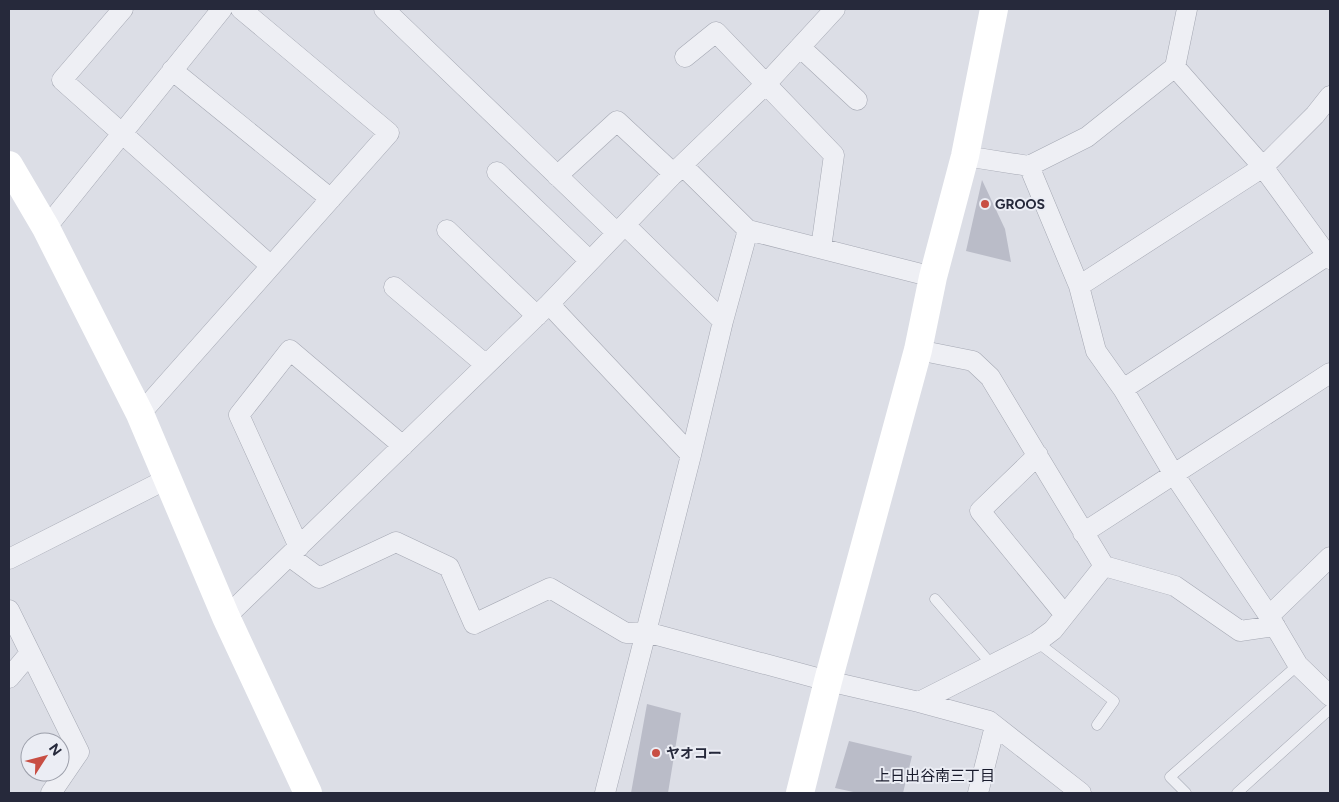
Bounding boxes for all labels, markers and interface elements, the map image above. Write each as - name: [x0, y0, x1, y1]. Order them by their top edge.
- place label: GROOS: [995, 196, 1045, 213]
- marker: GROOS: [979, 198, 991, 210]
- north arrow: [20, 732, 70, 782]
- text: N: [45, 740, 65, 759]
- place label: ヤオコー: [666, 745, 722, 762]
- marker: ヤオコー: [650, 747, 662, 759]
- district label: 上日出谷南三丁目: [875, 767, 995, 785]

